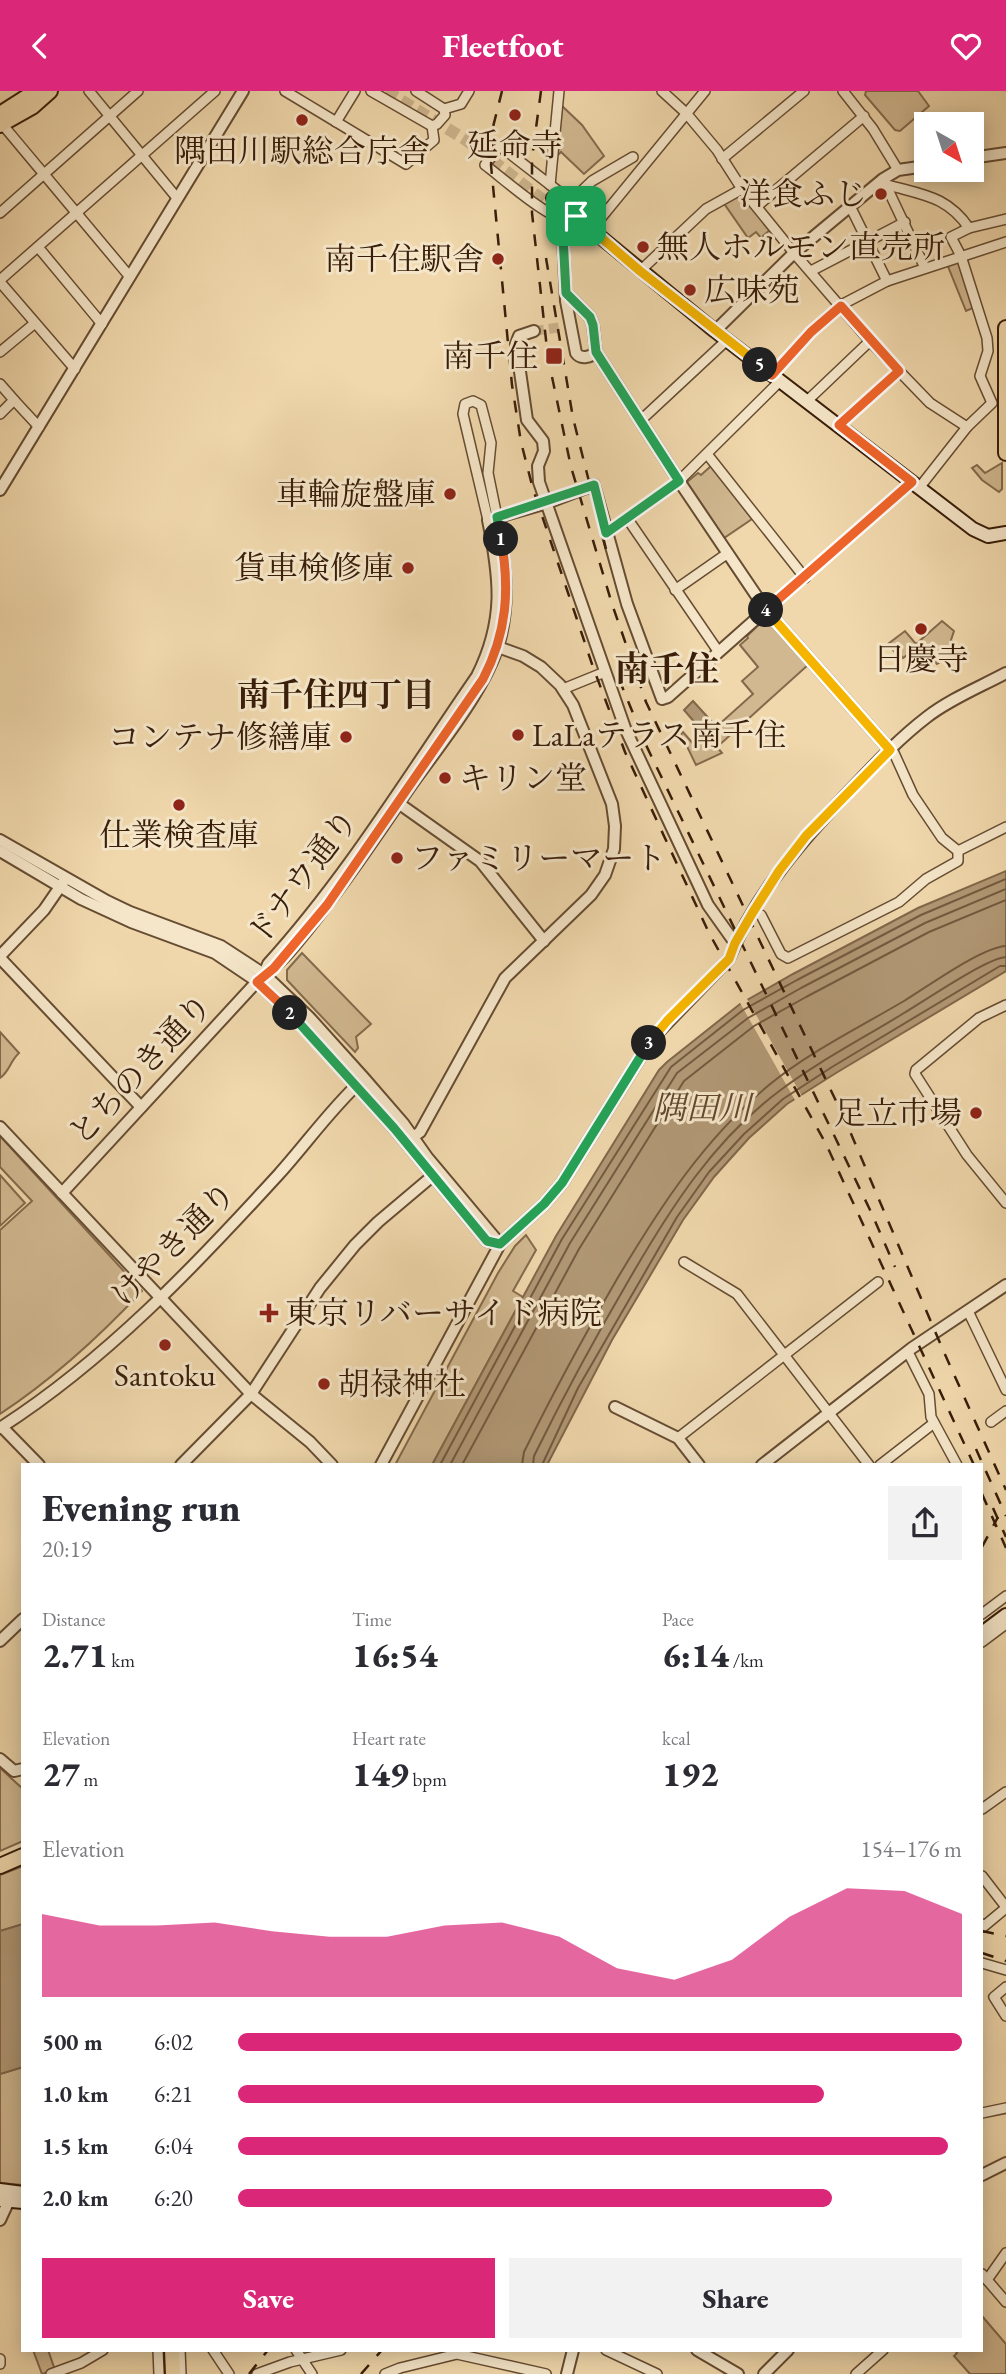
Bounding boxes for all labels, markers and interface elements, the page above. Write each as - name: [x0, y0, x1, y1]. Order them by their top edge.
- text: Fleetfoot: [442, 25, 564, 67]
- icon: back: [21, 27, 59, 65]
- icon: heart: [947, 27, 985, 65]
- marker: 延命寺: [507, 107, 523, 123]
- marker: 隅田川駅総合庁舎: [294, 112, 310, 128]
- north arrow: [914, 112, 984, 182]
- map controls: [914, 112, 984, 182]
- place label: 延命寺: [467, 124, 563, 166]
- place label: 隅田川駅総合庁舎: [174, 130, 430, 172]
- place label: 洋食ふじ: [739, 173, 867, 215]
- pin: [546, 186, 606, 246]
- marker: 洋食ふじ: [873, 186, 889, 202]
- icon: arrive: [557, 197, 595, 235]
- place label: 無人ホルモン直売所: [657, 226, 945, 268]
- place label: 南千住駅舎: [324, 238, 484, 280]
- marker: 無人ホルモン直売所: [635, 239, 651, 255]
- marker: 南千住駅舎: [490, 251, 506, 267]
- place label: 広味苑: [704, 269, 800, 311]
- marker: 広味苑: [682, 282, 698, 298]
- place label: 南千住: [442, 335, 538, 377]
- marker: 南千住: [544, 346, 564, 366]
- pin: 5: [742, 347, 778, 383]
- text: 5: [754, 352, 765, 377]
- place label: 車輪旋盤庫: [276, 473, 436, 515]
- marker: 車輪旋盤庫: [442, 486, 458, 502]
- pin: 1: [484, 521, 518, 557]
- text: 1: [495, 526, 506, 551]
- place label: 貨車検修庫: [234, 547, 394, 589]
- marker: 貨車検修庫: [400, 560, 416, 576]
- pin: 4: [748, 593, 784, 627]
- text: 4: [760, 597, 771, 622]
- marker: 日慶寺: [913, 621, 929, 637]
- place label: 日慶寺: [873, 638, 969, 680]
- district label: 南千住: [614, 646, 720, 691]
- district label: 南千住四丁目: [237, 673, 435, 716]
- place label: LaLaテラス南千住: [532, 714, 786, 756]
- place label: コンテナ修繕庫: [108, 716, 332, 758]
- marker: LaLaテラス南千住: [510, 727, 526, 743]
- marker: コンテナ修繕庫: [338, 729, 354, 745]
- place label: キリン堂: [459, 757, 587, 799]
- marker: キリン堂: [437, 770, 453, 786]
- marker: 仕業検査庫: [171, 797, 187, 813]
- street label: ドナウ通り: [237, 800, 367, 954]
- place label: 仕業検査庫: [99, 814, 259, 856]
- place label: ファミリーマート: [411, 837, 666, 879]
- marker: ファミリーマート: [389, 850, 405, 866]
- street label: とちのき通り: [59, 984, 221, 1154]
- pin: 2: [272, 995, 308, 1031]
- text: 2: [284, 1000, 295, 1025]
- pin: 3: [632, 1025, 666, 1061]
- text: 3: [643, 1030, 654, 1055]
- water label: 隅田川: [653, 1086, 755, 1129]
- place label: 足立市場: [834, 1092, 962, 1134]
- marker: 足立市場: [968, 1105, 984, 1121]
- street label: けやき通り: [102, 1173, 244, 1315]
- place label: 東京リバーサイド病院: [285, 1292, 602, 1334]
- marker: 東京リバーサイド病院: [259, 1303, 279, 1323]
- marker: Santoku: [157, 1337, 173, 1353]
- place label: Santoku: [114, 1354, 216, 1396]
- place label: 胡禄神社: [338, 1363, 466, 1405]
- marker: 胡禄神社: [316, 1376, 332, 1392]
- text: Evening run: [42, 1483, 240, 1532]
- button: share: [888, 1486, 962, 1560]
- text: 20:19: [42, 1534, 92, 1564]
- text: Distance: [42, 1607, 105, 1632]
- text: Time: [352, 1607, 392, 1632]
- text: Pace: [662, 1607, 694, 1632]
- text: 2.71: [42, 1632, 108, 1677]
- text: 16:54: [352, 1632, 438, 1677]
- text: 6:14: [662, 1632, 729, 1677]
- text: km: [108, 1648, 135, 1673]
- text: /km: [729, 1648, 764, 1673]
- text: Elevation: [42, 1726, 110, 1751]
- text: Heart rate: [352, 1726, 426, 1751]
- text: kcal: [662, 1726, 691, 1751]
- text: 27: [42, 1751, 80, 1796]
- text: 149: [352, 1751, 409, 1796]
- text: 192: [662, 1751, 719, 1796]
- text: m: [80, 1767, 98, 1792]
- text: bpm: [409, 1767, 447, 1792]
- text: Elevation: [42, 1834, 125, 1864]
- text: 154–176 m: [861, 1834, 962, 1864]
- text: 500 m: [42, 2027, 103, 2057]
- text: 6:02: [154, 2027, 193, 2057]
- text: 1.0 km: [42, 2079, 109, 2109]
- text: 6:21: [154, 2079, 193, 2109]
- text: 1.5 km: [42, 2131, 109, 2161]
- text: 6:04: [154, 2131, 193, 2161]
- text: 2.0 km: [42, 2183, 109, 2213]
- text: 6:20: [154, 2183, 193, 2213]
- button: Save: [42, 2258, 495, 2338]
- button: Share: [509, 2258, 962, 2338]

